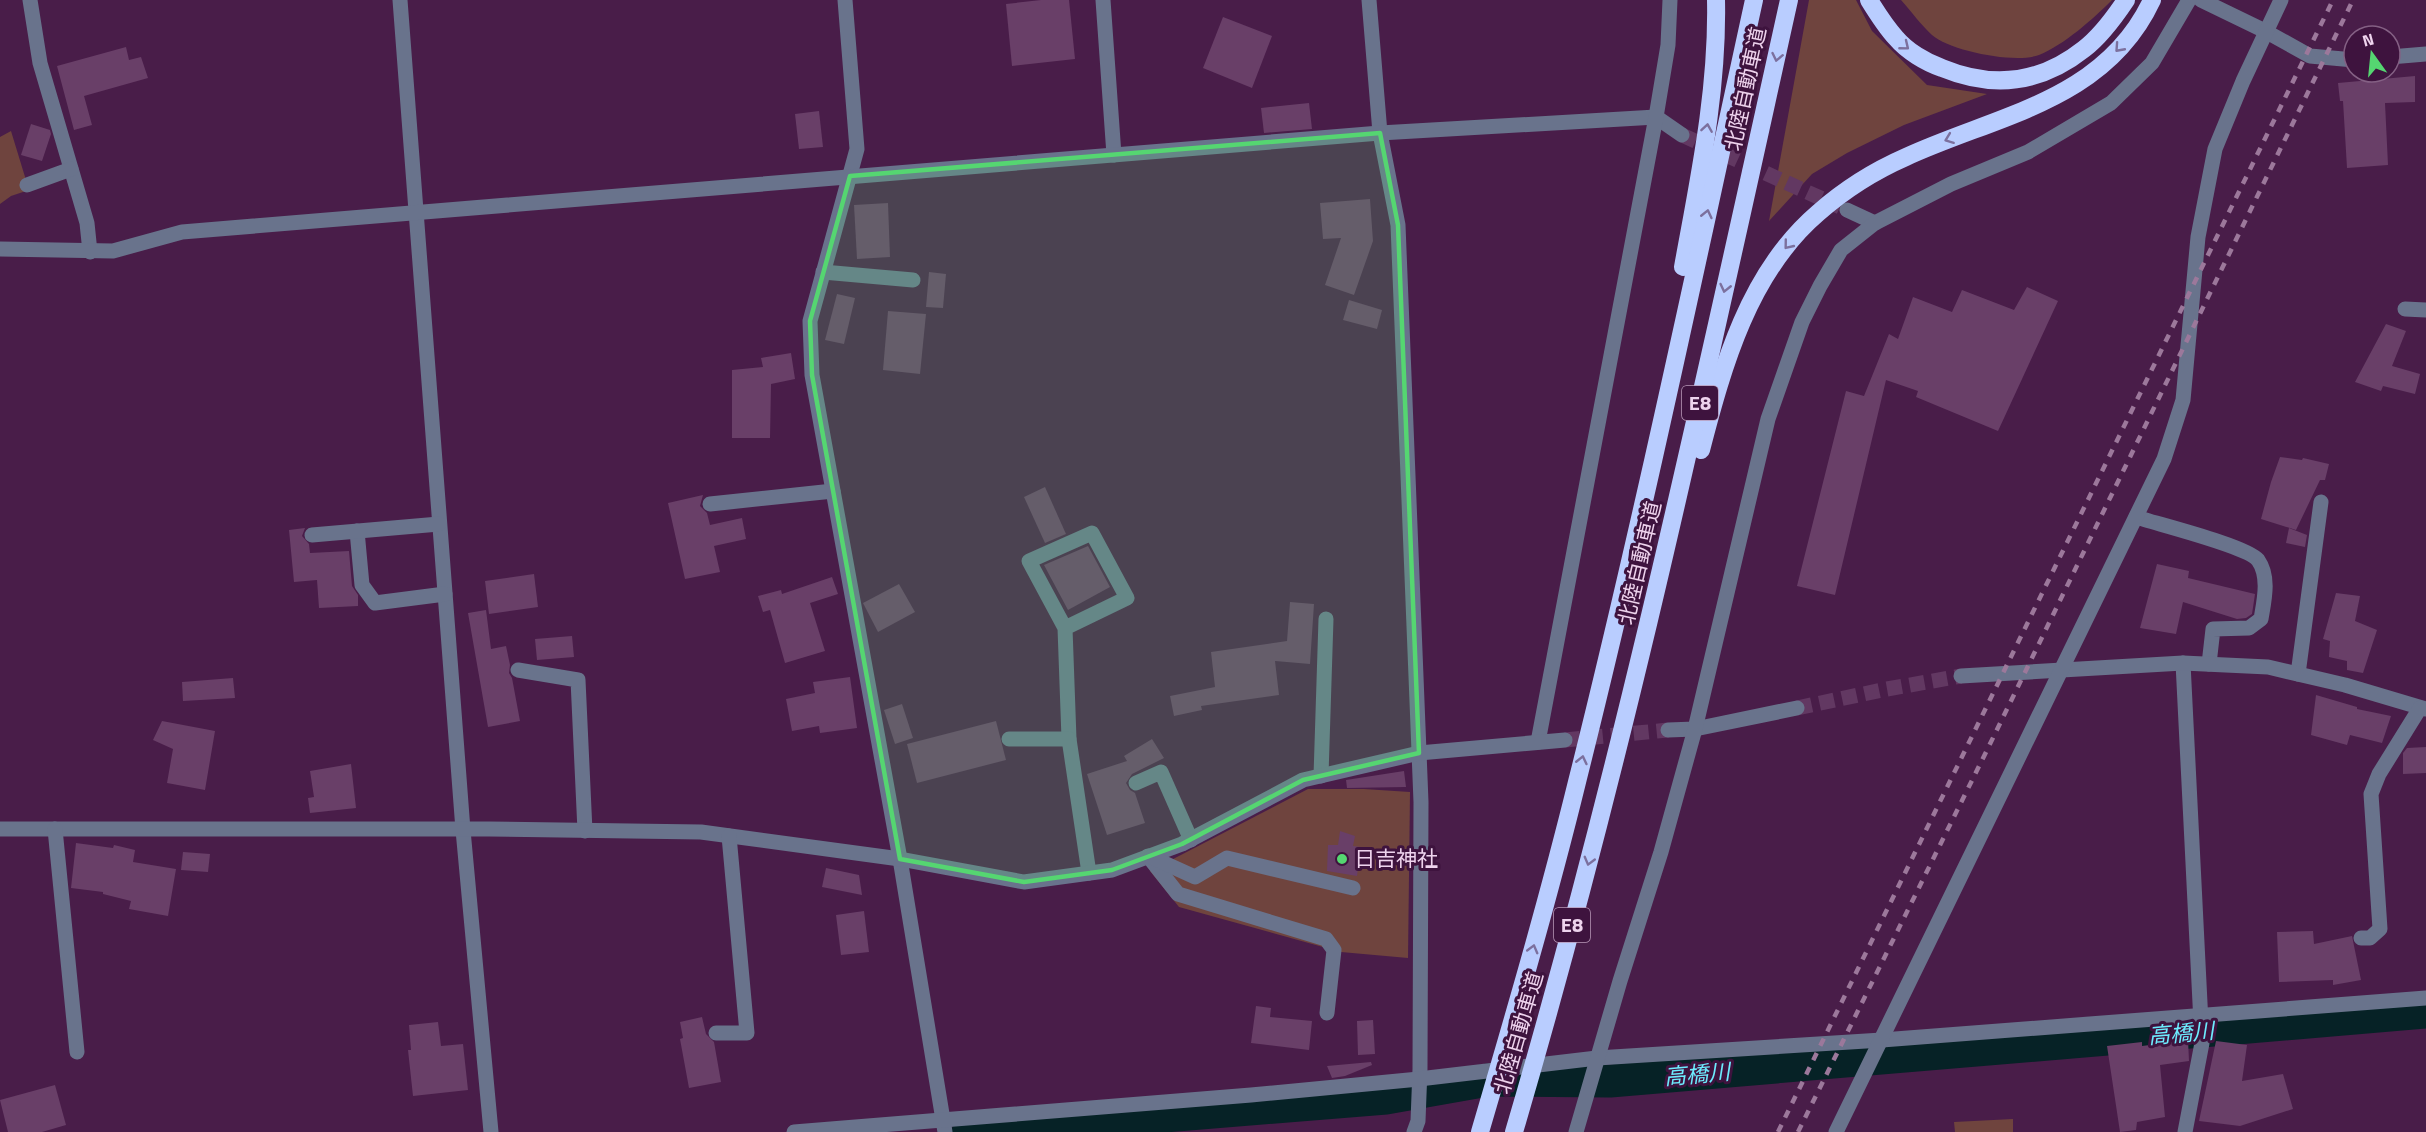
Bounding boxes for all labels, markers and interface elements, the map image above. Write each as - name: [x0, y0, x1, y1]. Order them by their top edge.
- street label: 北陸自動車道: [1716, 24, 1774, 154]
- north arrow: [2342, 24, 2402, 84]
- text: N: [2360, 26, 2377, 53]
- one-way arrow: [1898, 38, 1909, 49]
- one-way arrow: [2115, 42, 2126, 52]
- one-way arrow: [1771, 52, 1784, 62]
- one-way arrow: [1700, 124, 1712, 133]
- one-way arrow: [1944, 132, 1955, 144]
- one-way arrow: [1700, 209, 1713, 219]
- one-way arrow: [1785, 238, 1796, 249]
- one-way arrow: [1720, 283, 1733, 293]
- road number: E8: [1682, 386, 1718, 420]
- street label: 北陸自動車道: [1609, 498, 1669, 628]
- one-way arrow: [1575, 756, 1588, 766]
- place label: 日吉神社: [1354, 842, 1438, 874]
- marker: 日吉神社: [1335, 852, 1349, 866]
- one-way arrow: [1584, 856, 1597, 866]
- road number: E8: [1554, 908, 1590, 942]
- one-way arrow: [1526, 944, 1538, 955]
- street label: 北陸自動車道: [1485, 968, 1551, 1098]
- water label: 高橋川: [2147, 1013, 2217, 1053]
- water label: 高橋川: [1663, 1054, 1733, 1094]

